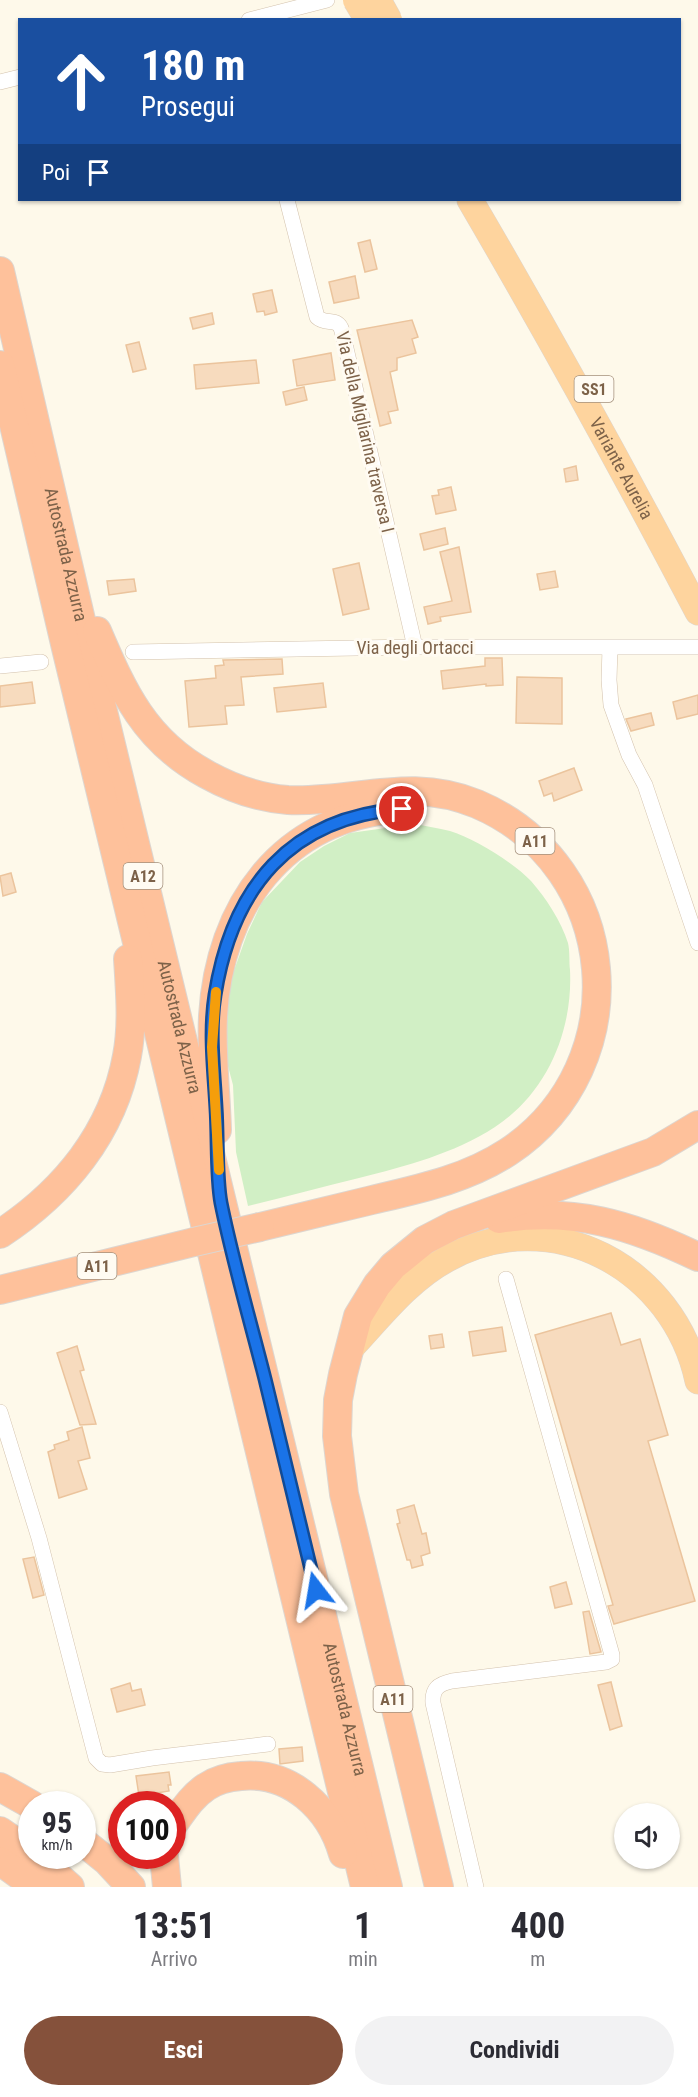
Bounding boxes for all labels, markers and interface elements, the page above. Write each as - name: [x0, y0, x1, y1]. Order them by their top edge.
- text: 180 m: [141, 41, 246, 90]
- icon: ahead: [42, 42, 120, 120]
- text: Prosegui: [141, 91, 235, 123]
- icon: arrive: [82, 156, 115, 189]
- text: Poi: [42, 160, 70, 185]
- street label: Via della Migliarina traversa I: [332, 329, 399, 535]
- road number: SS1: [574, 376, 614, 402]
- street label: Variante Aurelia: [585, 413, 658, 523]
- street label: Autostrada Azzurra: [41, 486, 92, 623]
- street label: Via degli Ortacci: [356, 637, 474, 658]
- pin: [376, 783, 427, 834]
- icon: arrive: [385, 792, 418, 825]
- road number: A11: [516, 828, 554, 854]
- road number: A12: [124, 863, 162, 889]
- street label: Autostrada Azzurra: [154, 958, 206, 1096]
- road number: A11: [78, 1253, 116, 1279]
- position arrow: [284, 1558, 348, 1622]
- street label: Autostrada Azzurra: [319, 1640, 372, 1778]
- road number: A11: [374, 1686, 412, 1712]
- speed limit sign: 100: [108, 1791, 186, 1869]
- map controls: [614, 1803, 680, 1869]
- button: sound: [614, 1803, 680, 1869]
- text: 95: [42, 1805, 72, 1840]
- text: km/h: [42, 1836, 72, 1854]
- text: 13:51: [133, 1905, 215, 1947]
- text: 1: [354, 1905, 372, 1947]
- text: 400: [511, 1905, 565, 1947]
- text: Arrivo: [151, 1947, 198, 1971]
- text: min: [348, 1947, 378, 1971]
- text: m: [530, 1947, 545, 1971]
- button: Esci: [24, 2016, 343, 2085]
- button: Condividi: [355, 2016, 674, 2085]

